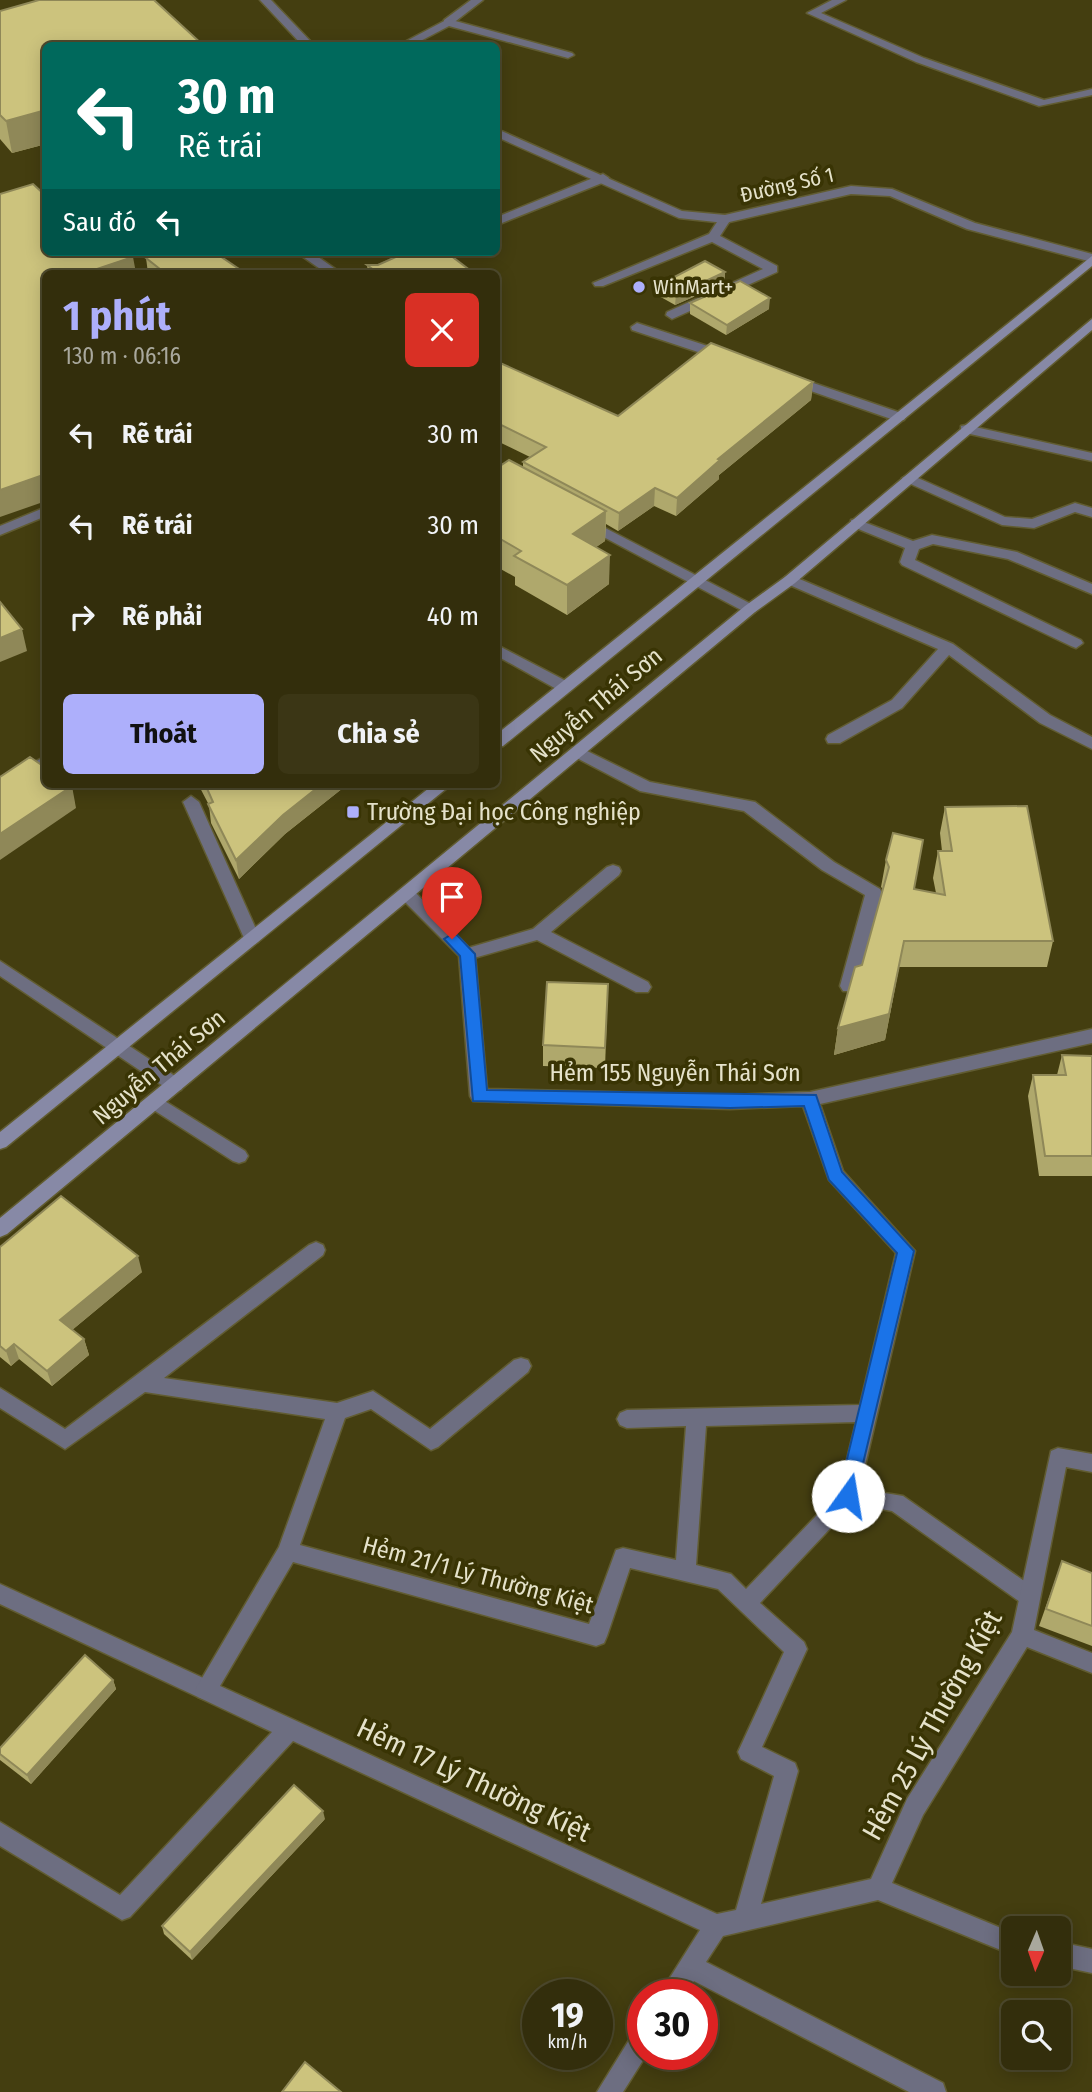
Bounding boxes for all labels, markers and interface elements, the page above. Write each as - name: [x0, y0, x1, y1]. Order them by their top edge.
- text: 30 m: [178, 67, 276, 126]
- icon: left: [63, 70, 154, 161]
- text: Rẽ trái: [178, 127, 263, 165]
- street label: Đường Số 1: [738, 162, 836, 208]
- icon: left: [150, 203, 188, 241]
- text: Sau đó: [63, 207, 136, 238]
- place label: WinMart+: [653, 274, 733, 300]
- marker: WinMart+: [631, 279, 647, 295]
- text: 1 phút: [63, 291, 171, 341]
- button: close: [405, 293, 479, 367]
- text: 130 m · 06:16: [63, 342, 181, 370]
- icon: left: [63, 416, 101, 454]
- text: Rẽ trái: [122, 419, 192, 450]
- text: 30 m: [428, 419, 479, 450]
- icon: left: [63, 507, 101, 545]
- text: Rẽ trái: [122, 510, 192, 541]
- text: 30 m: [428, 510, 479, 541]
- icon: right: [63, 598, 101, 636]
- text: Rẽ phải: [122, 601, 202, 632]
- text: 40 m: [427, 601, 479, 632]
- street label: Nguyễn Thái Sơn: [524, 642, 668, 768]
- button: Thoát: [63, 694, 264, 774]
- button: Chia sẻ: [278, 694, 479, 774]
- place label: Trường Đại học Công nghiệp: [367, 798, 641, 826]
- marker: Trường Đại học Công nghiệp: [345, 804, 361, 820]
- pin: [422, 867, 482, 939]
- icon: arrive: [433, 878, 471, 916]
- street label: Nguyễn Thái Sơn: [87, 1004, 231, 1130]
- street label: Hẻm 155 Nguyễn Thái Sơn: [549, 1059, 801, 1087]
- position arrow: [811, 1459, 885, 1533]
- street label: Hẻm 21/1 Lý Thường Kiệt: [360, 1531, 597, 1619]
- street label: Hẻm 25 Lý Thường Kiệt: [855, 1604, 1009, 1846]
- street label: Hẻm 17 Lý Thường Kiệt: [352, 1711, 597, 1849]
- north arrow: [1001, 1916, 1071, 1986]
- map controls: [1001, 1916, 1071, 2070]
- speed limit sign: 30: [627, 1979, 718, 2070]
- text: 19: [551, 1994, 584, 2036]
- button: search: [1001, 2000, 1071, 2070]
- text: km/h: [547, 2031, 588, 2053]

